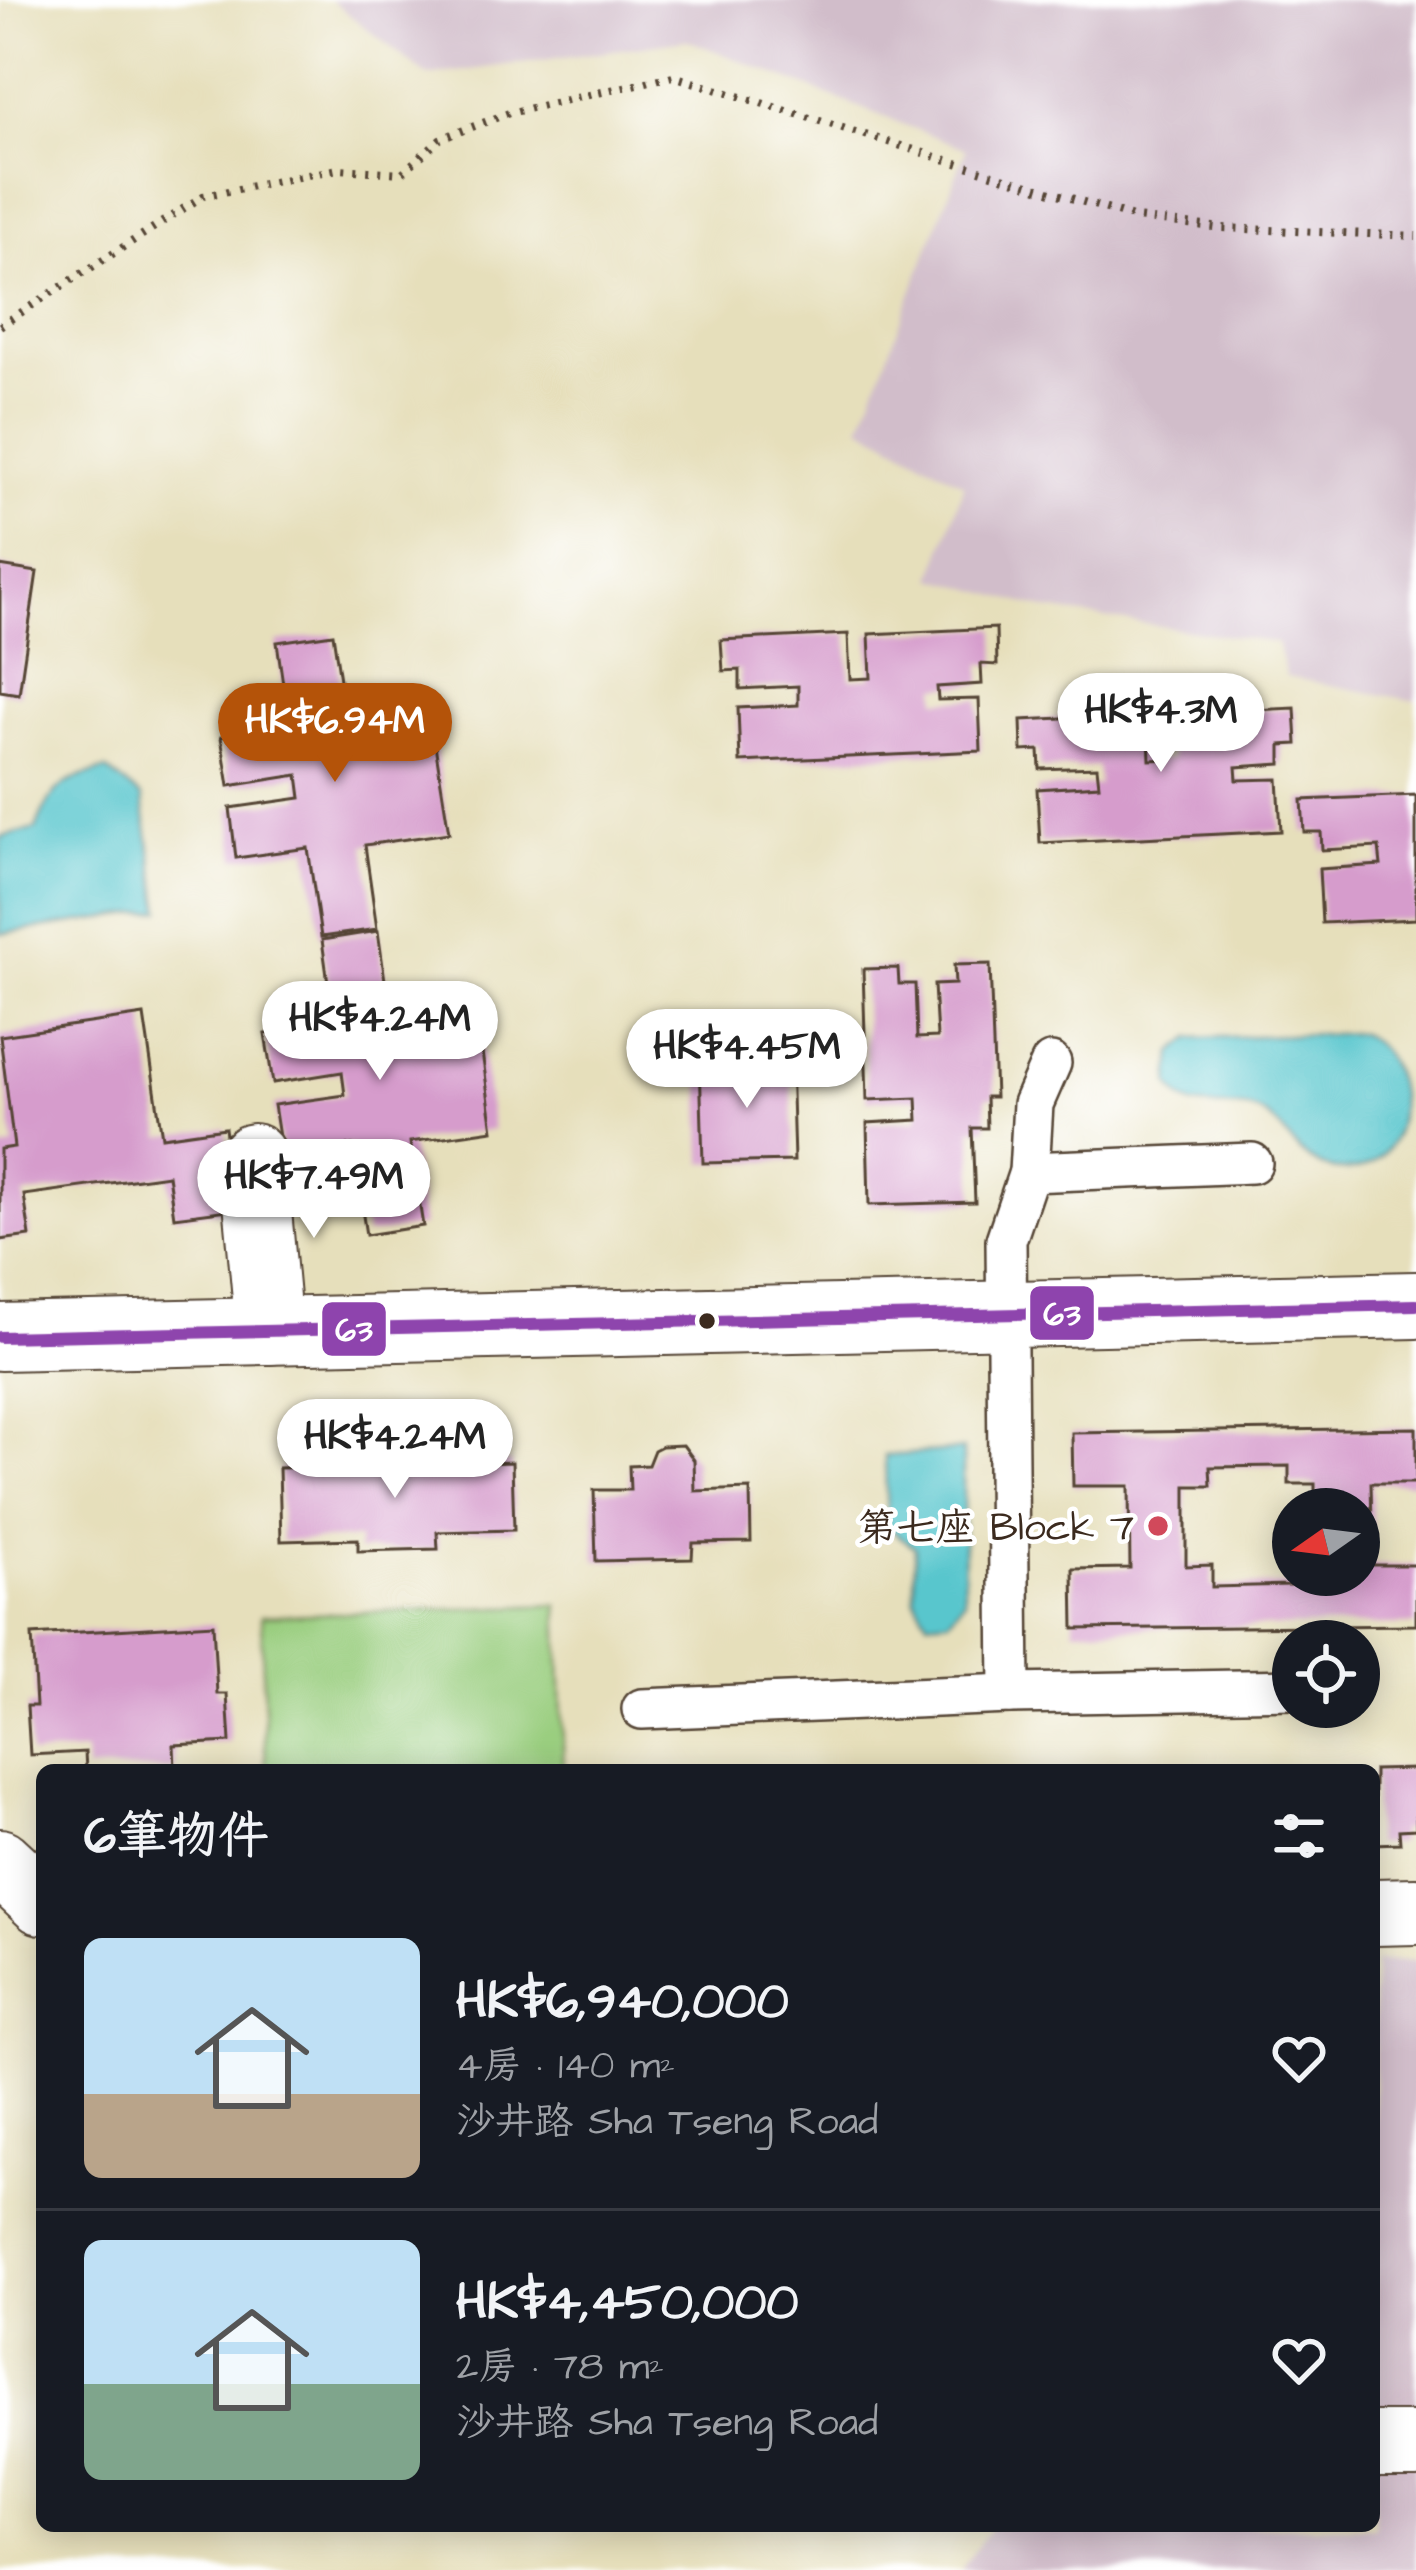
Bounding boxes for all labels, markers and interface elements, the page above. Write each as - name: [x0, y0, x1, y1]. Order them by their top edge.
- pin: HK$4.3M: [1050, 673, 1272, 775]
- pin: HK$6.94M: [211, 683, 459, 785]
- text: HK$4.3M: [1084, 685, 1238, 739]
- text: HK$6.94M: [245, 695, 425, 749]
- pin: HK$4.24M: [256, 981, 504, 1083]
- text: HK$4.24M: [289, 993, 471, 1047]
- pin: HK$4.45M: [623, 1009, 871, 1111]
- text: HK$4.45M: [653, 1021, 841, 1075]
- pin: HK$7.49M: [190, 1139, 438, 1241]
- text: HK$7.49M: [224, 1151, 404, 1205]
- line badge: 63: [1028, 1284, 1096, 1342]
- text: 63: [1043, 1292, 1081, 1338]
- line badge: 63: [320, 1300, 388, 1358]
- text: 63: [335, 1308, 373, 1354]
- unlabelled marker: [696, 1310, 718, 1332]
- pin: HK$4.24M: [271, 1399, 519, 1501]
- text: HK$4.24M: [304, 1411, 486, 1465]
- north arrow: [1272, 1488, 1380, 1596]
- map controls: [1272, 1488, 1380, 1728]
- place label: 第七座 Block 7: [857, 1502, 1134, 1556]
- marker: 第七座 Block 7: [1145, 1513, 1171, 1539]
- button: locate: [1272, 1620, 1380, 1728]
- text: 6筆物件: [84, 1802, 269, 1873]
- icon: filters: [1266, 1803, 1332, 1869]
- text: HK$6,940,000: [456, 1967, 789, 2038]
- icon: home: [180, 1986, 324, 2130]
- icon: heart: [1266, 2025, 1332, 2091]
- text: 4房 · 140 m²: [456, 2040, 675, 2094]
- text: 沙井路 Sha Tseng Road: [456, 2096, 878, 2150]
- text: HK$4,450,000: [456, 2268, 799, 2339]
- icon: home: [180, 2288, 324, 2432]
- icon: heart: [1266, 2327, 1332, 2393]
- text: 2房 · 78 m²: [456, 2341, 664, 2395]
- text: 沙井路 Sha Tseng Road: [456, 2397, 878, 2451]

